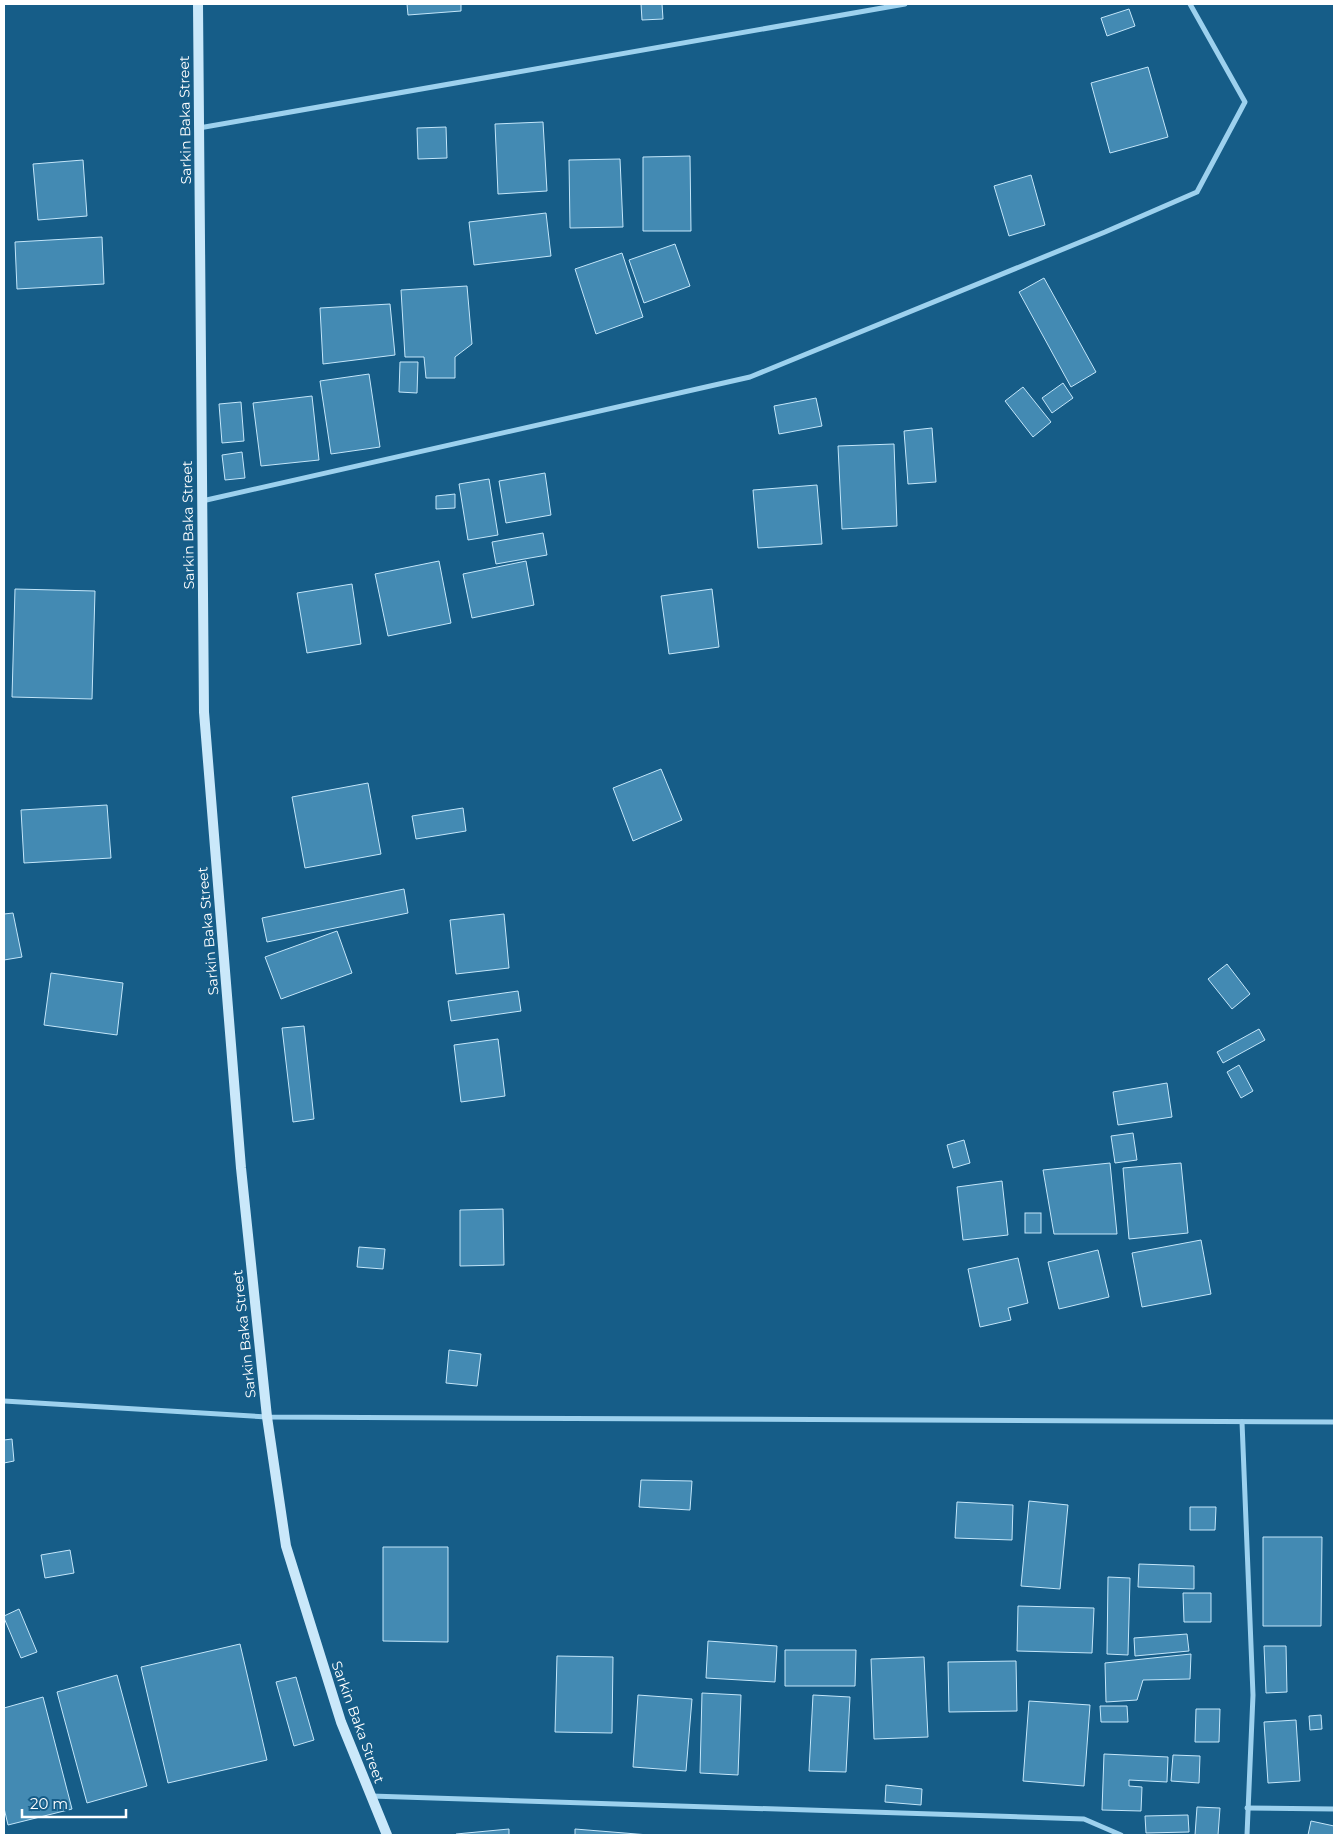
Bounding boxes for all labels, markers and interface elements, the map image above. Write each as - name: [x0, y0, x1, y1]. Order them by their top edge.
- street label: Sarkin Baka Street: [175, 55, 195, 185]
- street label: Sarkin Baka Street: [178, 460, 198, 590]
- street label: Sarkin Baka Street: [193, 866, 223, 996]
- street label: Sarkin Baka Street: [228, 1269, 260, 1399]
- street label: Sarkin Baka Street: [327, 1658, 389, 1786]
- scale bar: [22, 1786, 126, 1818]
- text: 20 m: [30, 1794, 68, 1813]

